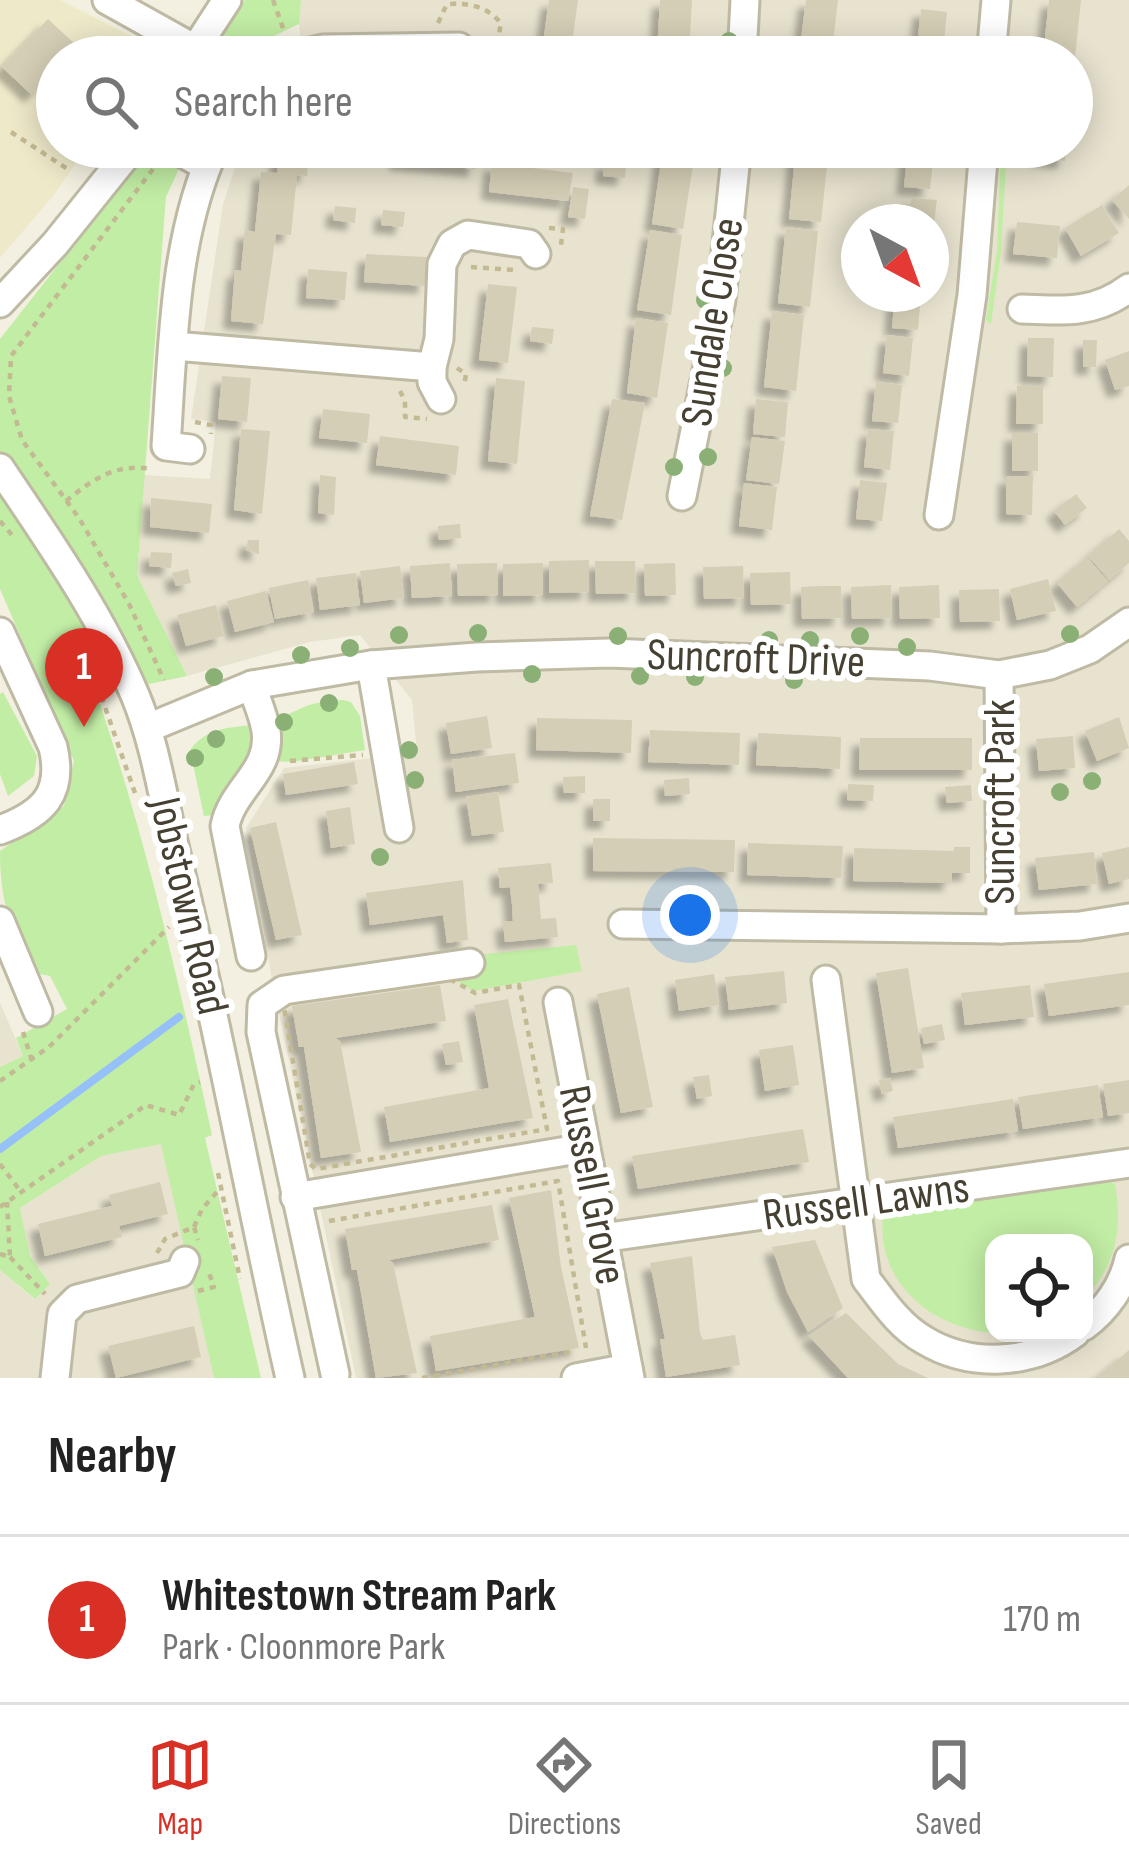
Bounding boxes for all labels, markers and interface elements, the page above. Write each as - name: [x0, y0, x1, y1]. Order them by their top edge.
- search box: [36, 36, 1093, 168]
- icon: search: [78, 69, 144, 135]
- text: Search here: [174, 75, 353, 130]
- north arrow: [841, 204, 949, 312]
- street label: Sundale Close: [669, 214, 757, 430]
- pin: 1: [45, 628, 123, 727]
- street label: Suncroft Drive: [646, 628, 866, 690]
- street label: Suncroft Park: [973, 699, 1028, 905]
- street label: Jobstown Road: [136, 791, 240, 1020]
- your location: [660, 885, 720, 945]
- street label: Russell Grove: [546, 1081, 638, 1289]
- street label: Russell Lawns: [759, 1160, 973, 1244]
- map controls: [985, 1234, 1093, 1342]
- button: locate: [985, 1234, 1093, 1342]
- text: Nearby: [48, 1426, 177, 1487]
- text: Whitestown Stream Park: [162, 1569, 556, 1624]
- text: 1: [79, 1596, 95, 1643]
- text: 170 m: [1003, 1596, 1081, 1643]
- text: Park · Cloonmore Park: [162, 1624, 445, 1671]
- tab: Map: [147, 1732, 213, 1844]
- tab: Directions: [508, 1732, 621, 1844]
- tab: Saved: [916, 1732, 982, 1844]

